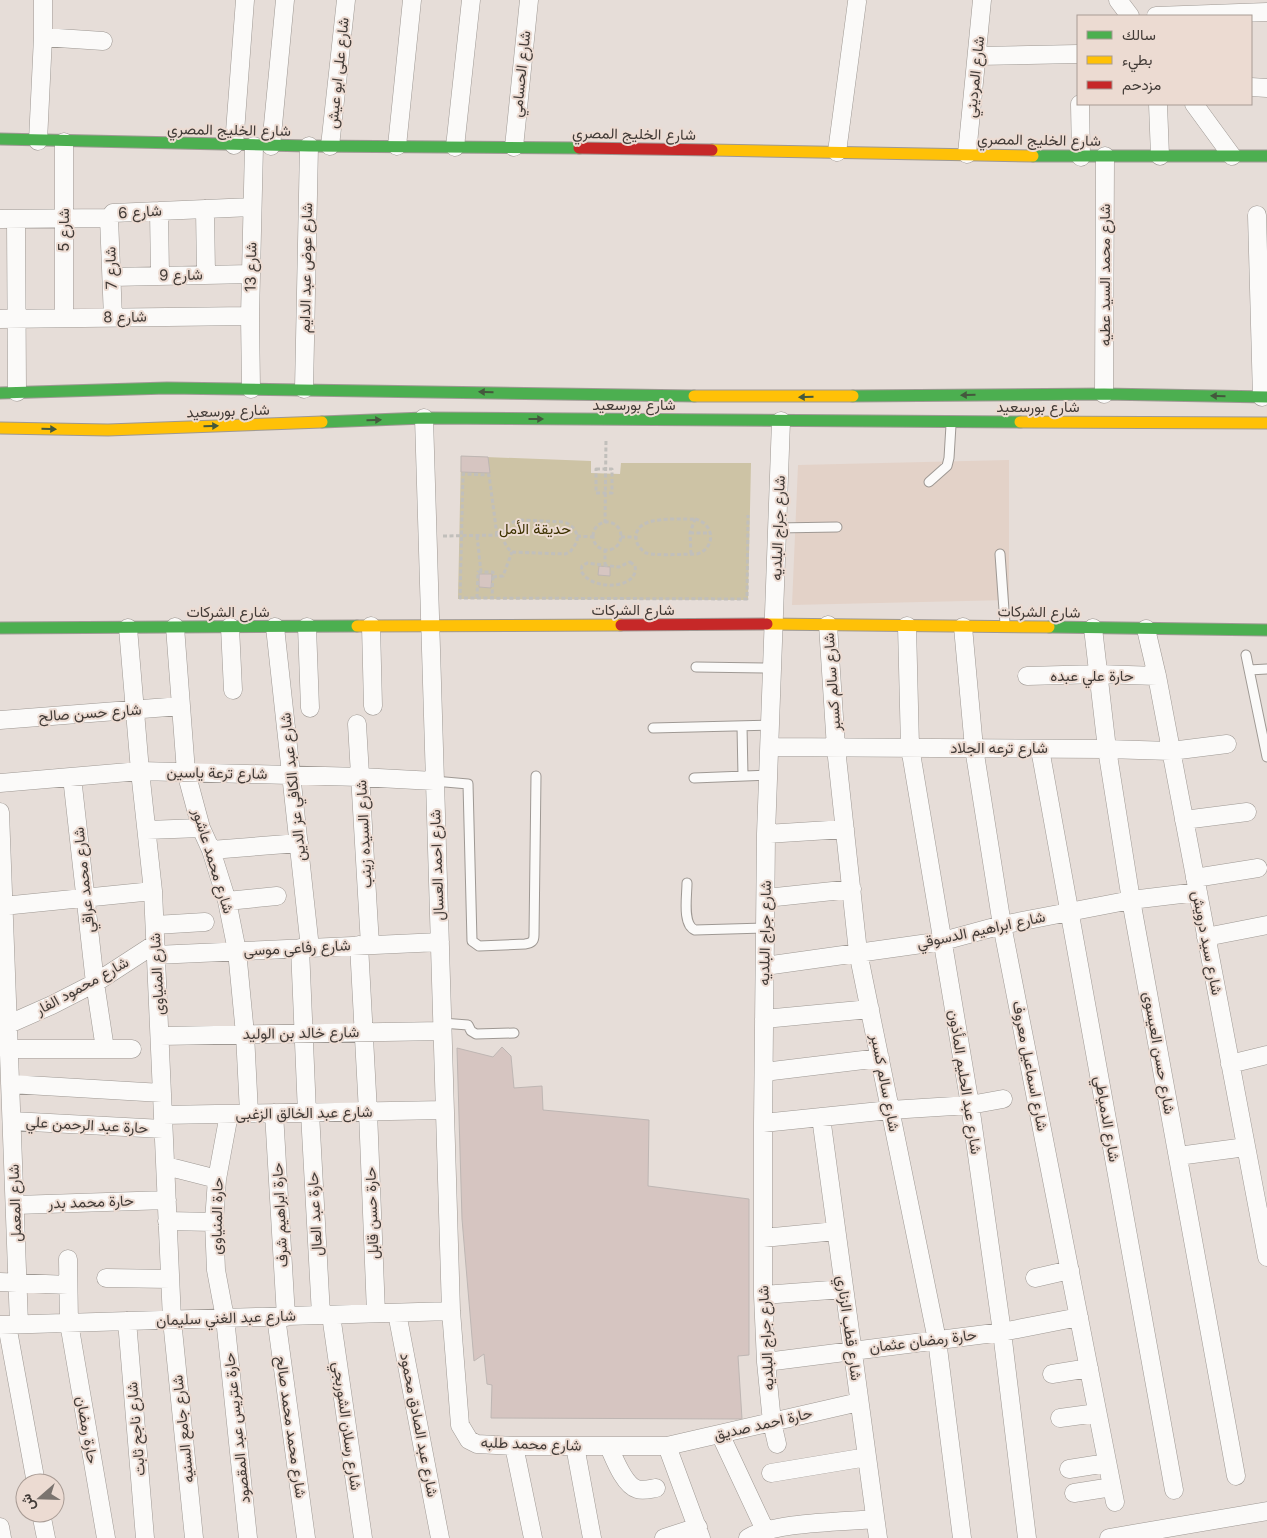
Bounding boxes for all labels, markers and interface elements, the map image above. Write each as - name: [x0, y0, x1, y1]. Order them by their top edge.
- legend: [1077, 15, 1252, 105]
- street label: شارع على ابو عيش: [322, 16, 355, 130]
- text: سالك: [1122, 25, 1156, 44]
- street label: شارع الحسامي: [507, 30, 538, 119]
- street label: شارع المرديني: [961, 35, 992, 119]
- text: بطيء: [1122, 50, 1152, 73]
- text: مزدحم: [1122, 75, 1161, 95]
- street label: شارع الخليج المصري: [167, 119, 291, 144]
- street label: شارع الخليج المصري: [572, 123, 696, 148]
- street label: شارع الخليج المصري: [977, 129, 1101, 154]
- street label: شارع 6: [118, 200, 163, 224]
- street label: شارع عوض عبد الدايم: [295, 202, 318, 333]
- street label: شارع محمد السيد عطيه: [1095, 203, 1116, 346]
- street label: شارع 5: [54, 208, 75, 252]
- street label: شارع 13: [241, 242, 262, 292]
- street label: شارع 7: [100, 246, 123, 290]
- street label: شارع 9: [159, 265, 203, 286]
- street label: شارع 8: [103, 307, 147, 328]
- one-way arrow: [478, 388, 494, 396]
- one-way arrow: [960, 391, 976, 399]
- one-way arrow: [1210, 392, 1226, 400]
- one-way arrow: [798, 393, 814, 401]
- street label: شارع بورسعيد: [592, 395, 676, 416]
- street label: شارع بورسعيد: [996, 397, 1080, 418]
- street label: شارع بورسعيد: [186, 400, 270, 423]
- one-way arrow: [528, 415, 544, 423]
- one-way arrow: [366, 416, 382, 424]
- one-way arrow: [203, 422, 219, 430]
- one-way arrow: [41, 425, 57, 433]
- street label: شارع جراج البلديه: [766, 475, 791, 581]
- park label: حديقة الأمل: [499, 519, 571, 538]
- street label: شارع الشركات: [592, 600, 675, 621]
- street label: شارع الشركات: [997, 601, 1081, 624]
- street label: شارع الشركات: [187, 602, 270, 623]
- street label: شارع سالم كسبر: [819, 632, 846, 733]
- street label: حارة علي عبده: [1050, 666, 1134, 689]
- street label: شارع حسن صالح: [38, 699, 142, 728]
- street label: شارع عبد الكافي عز الدين: [275, 711, 314, 862]
- street label: شارع ترعه الجلاد: [950, 738, 1048, 759]
- street label: شارع ترعة ياسين: [166, 762, 268, 785]
- street label: شارع السيده زينب: [351, 779, 378, 889]
- street label: شارع محمد عاشور: [186, 805, 239, 916]
- street label: شارع احمد العسال: [425, 809, 450, 921]
- street label: شارع محمد عراقي: [68, 826, 102, 934]
- street label: شارع جراج البلديه: [754, 880, 777, 986]
- street label: شارع سيد درويش: [1186, 889, 1227, 997]
- street label: شارع ابراهيم الدسوقي: [915, 907, 1048, 956]
- street label: شارع المنياوى: [145, 932, 170, 1016]
- street label: شارع رفاعى موسى: [243, 935, 351, 962]
- street label: شارع محمود الفار: [31, 952, 133, 1021]
- street label: شارع حسن العيسوى: [1137, 990, 1180, 1116]
- street label: شارع اسماعيل معروف: [1007, 999, 1052, 1133]
- street label: شارع عبد الحليم المأذون: [943, 1008, 986, 1156]
- street label: شارع خالد بن الوليد: [243, 1022, 360, 1045]
- street label: شارع سالم كسبر: [865, 1032, 904, 1134]
- street label: شارع الدمياطي: [1087, 1074, 1124, 1164]
- street label: شارع عبد الخالق الزغبى: [235, 1102, 373, 1125]
- street label: حارة عبد الرحمن علي: [25, 1112, 149, 1141]
- street label: حارة ابراهيم شرف: [267, 1162, 293, 1268]
- street label: شارع المعمل: [4, 1163, 27, 1242]
- street label: حارة حسن قابل: [360, 1167, 384, 1259]
- street label: حارة عبد العال: [303, 1171, 326, 1257]
- street label: حارة المنياوى: [206, 1177, 228, 1255]
- street label: حارة محمد بدر: [47, 1191, 134, 1213]
- street label: شارع قطب الزناري: [829, 1274, 866, 1382]
- street label: شارع جراج البلديه: [753, 1285, 780, 1391]
- street label: شارع عبد الغني سليمان: [156, 1306, 296, 1333]
- street label: حارة رمضان عثمان: [868, 1324, 978, 1357]
- street label: شارع عبد الصادق محمود: [394, 1351, 443, 1499]
- street label: حارة عتريس عبد المقصود: [219, 1352, 255, 1504]
- street label: شارع محمد محمد صالح: [270, 1355, 311, 1500]
- street label: شارع رسلان الشوربجي: [325, 1360, 366, 1492]
- street label: شارع جامع السنيه: [167, 1374, 200, 1484]
- street label: شارع ناجح ثابت: [122, 1381, 151, 1477]
- street label: حارة رمضان: [72, 1395, 103, 1465]
- street label: حارة احمد صديق: [712, 1403, 814, 1445]
- street label: شارع محمد طلبه: [480, 1432, 582, 1457]
- north arrow: [15, 1473, 65, 1523]
- text: ش: [16, 1491, 39, 1513]

